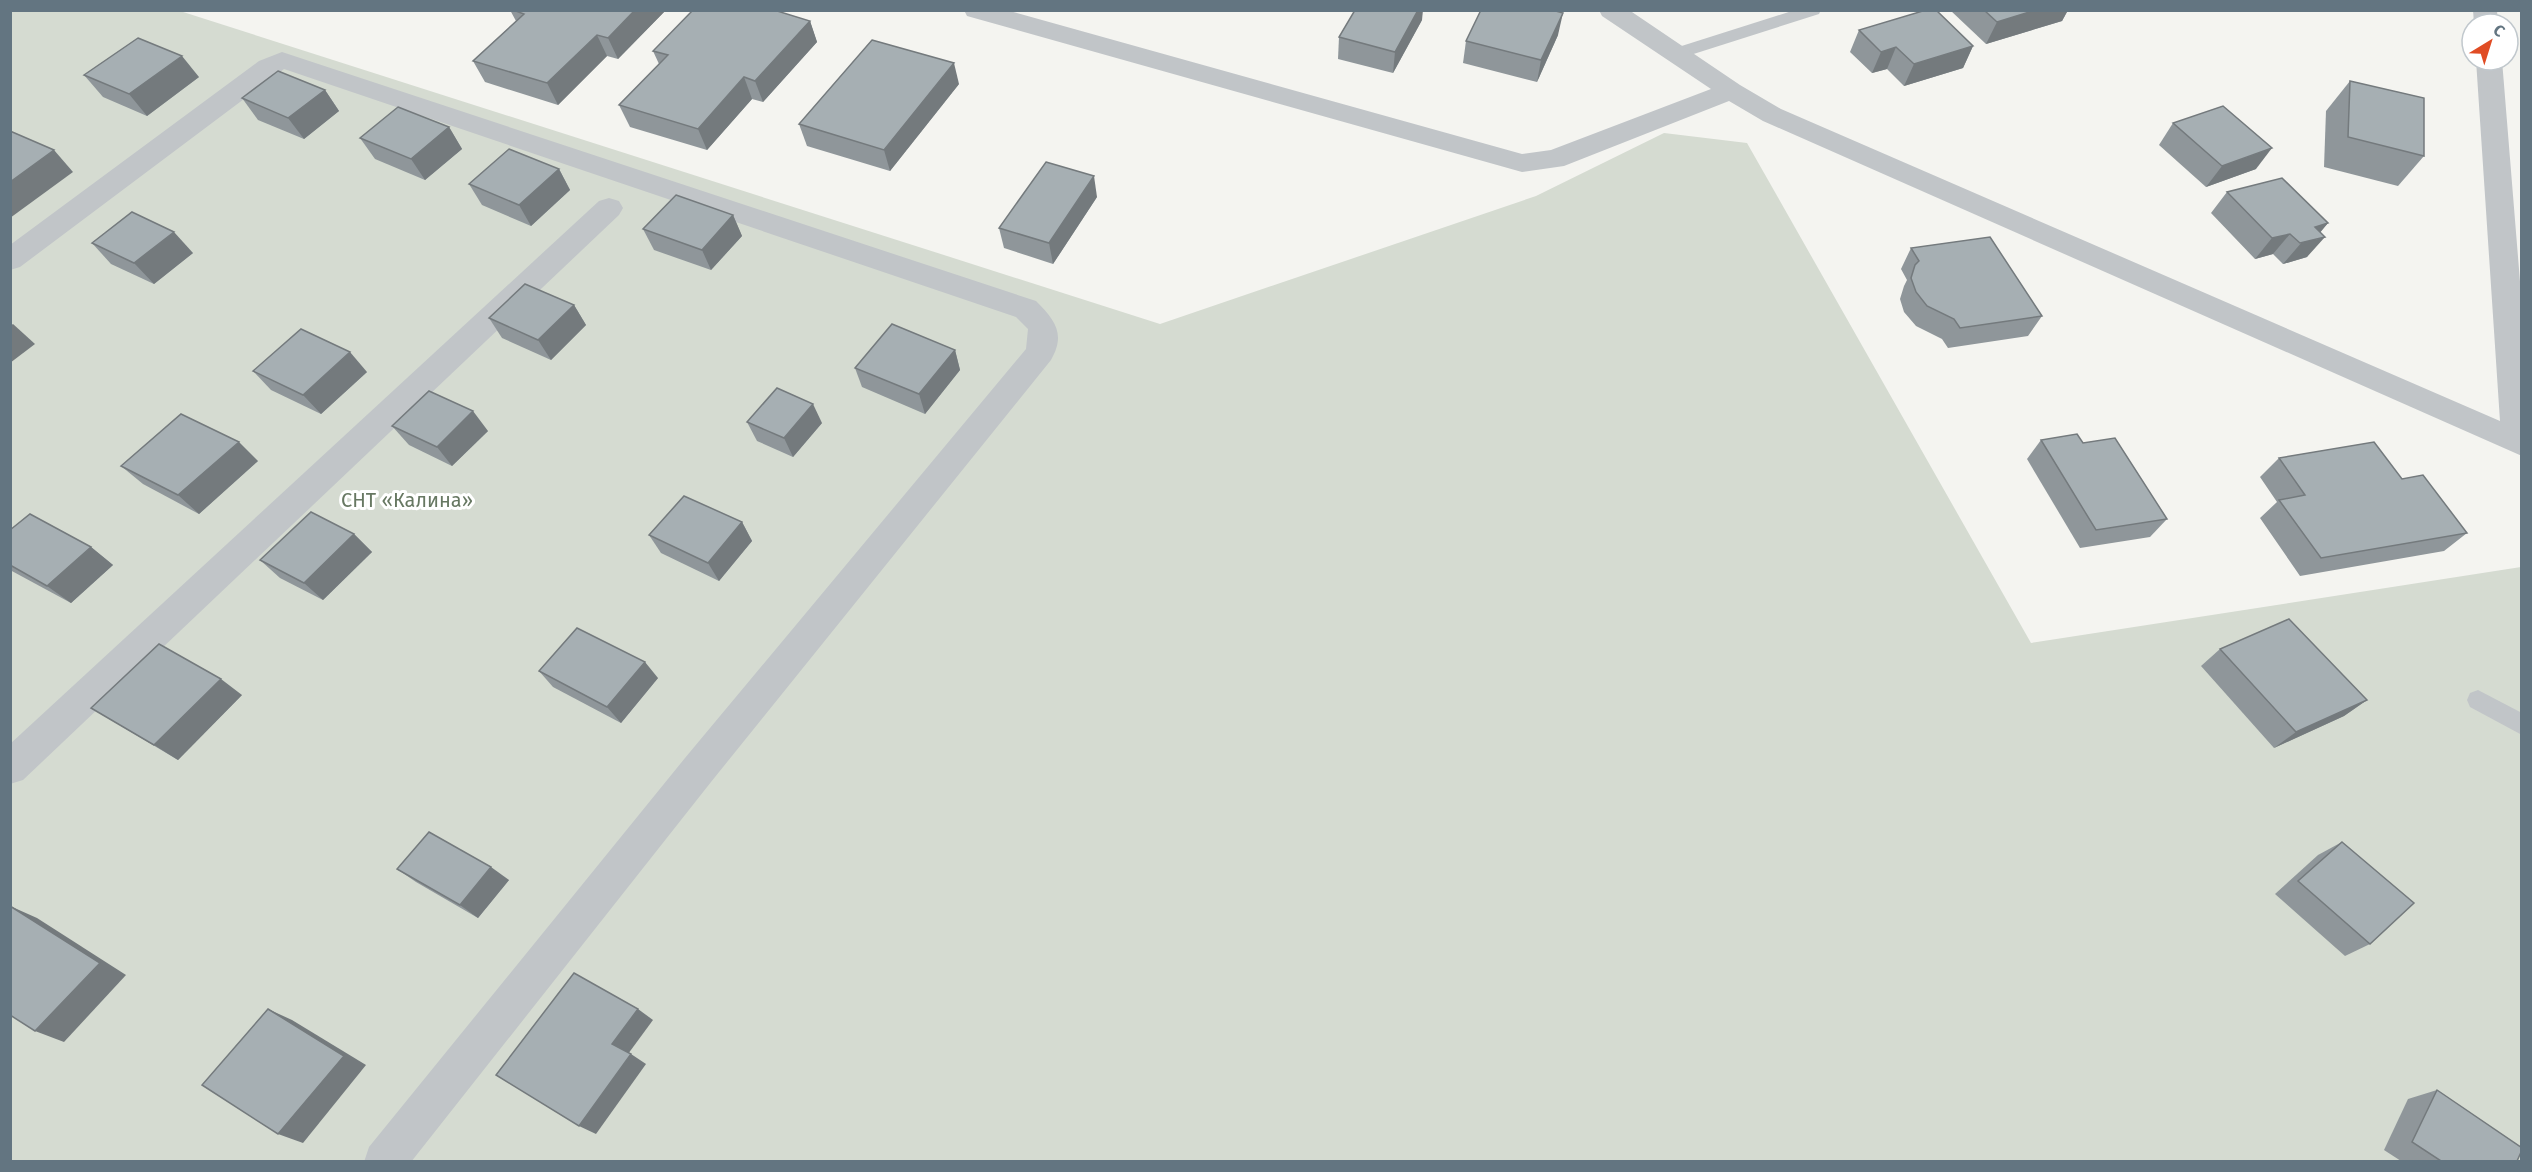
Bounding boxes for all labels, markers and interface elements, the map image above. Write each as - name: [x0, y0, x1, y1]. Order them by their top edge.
- north arrow: [2460, 12, 2520, 72]
- text: С: [2489, 20, 2509, 41]
- park label: СНТ «Калина»: [341, 488, 473, 512]

